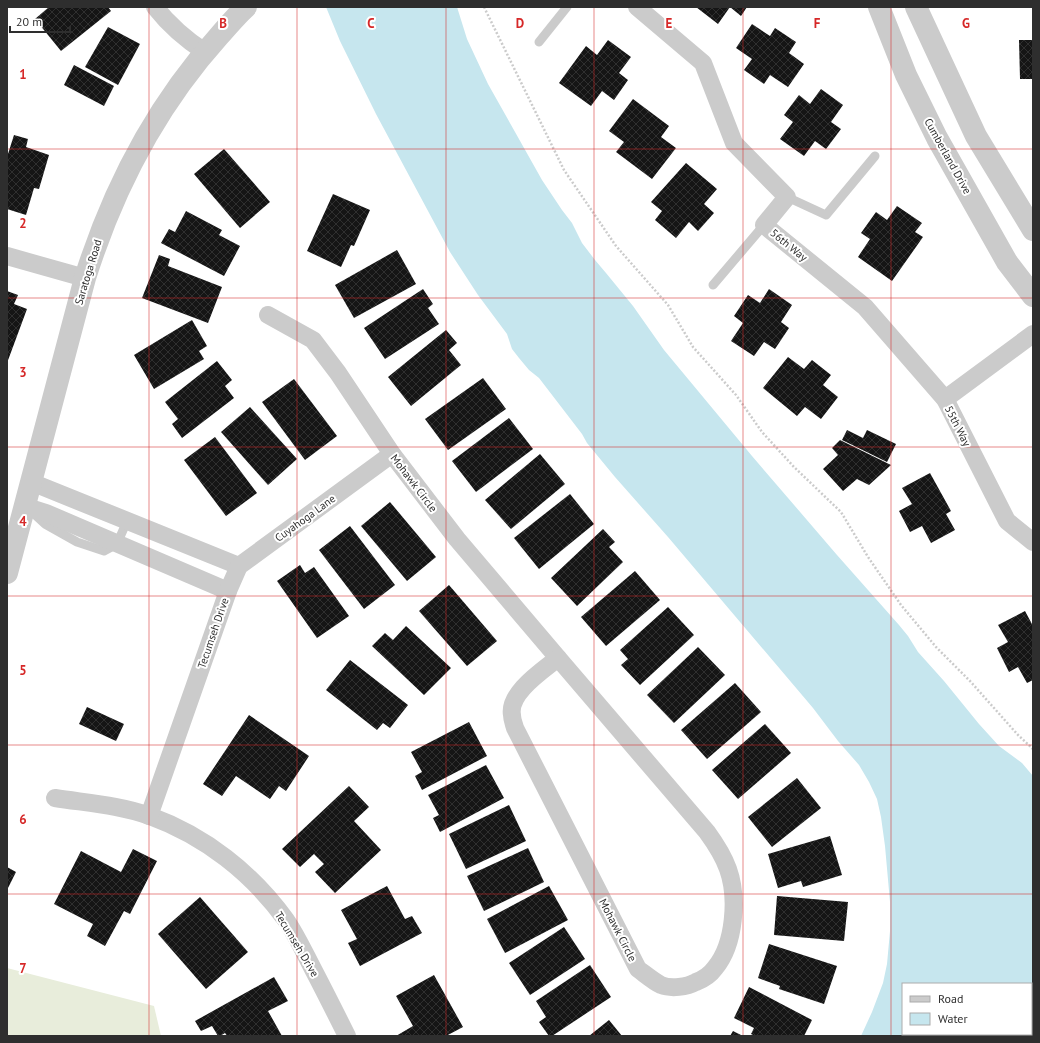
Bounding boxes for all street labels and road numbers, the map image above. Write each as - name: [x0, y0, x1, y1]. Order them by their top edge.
- street label: Cumberland Drive: [921, 116, 975, 197]
- street label: 56th Way: [768, 226, 811, 265]
- street label: Saratoga Road: [71, 238, 105, 306]
- street label: 55th Way: [942, 403, 975, 449]
- street label: Mohawk Circle: [388, 451, 441, 515]
- street label: Cuyahoga Lane: [272, 491, 338, 545]
- street label: Tecumseh Drive: [194, 595, 232, 670]
- street label: Mohawk Circle: [596, 896, 640, 964]
- street label: Tecumseh Drive: [272, 909, 322, 980]

